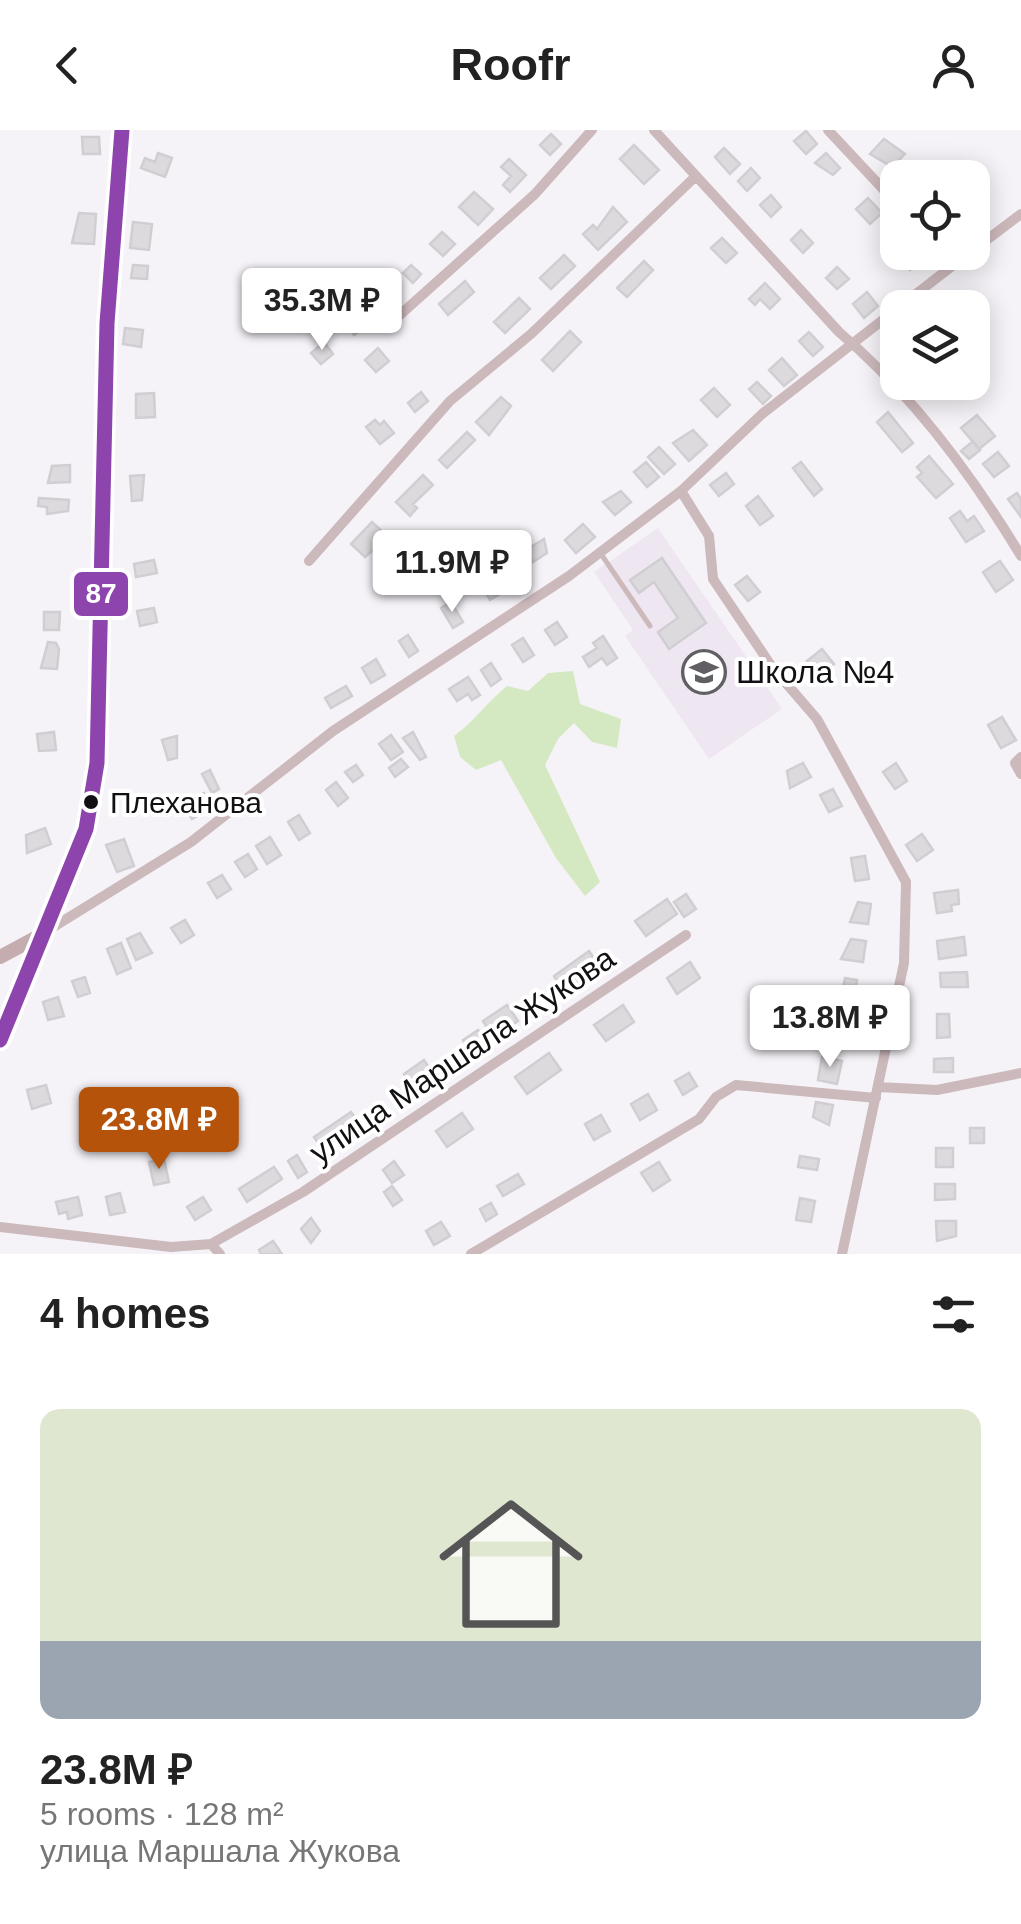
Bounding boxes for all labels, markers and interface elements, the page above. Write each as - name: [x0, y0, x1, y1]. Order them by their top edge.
- icon: back: [40, 38, 95, 93]
- icon: person: [926, 38, 981, 93]
- text: Roofr: [451, 39, 570, 90]
- map controls: [880, 160, 990, 400]
- button: locate: [880, 160, 990, 270]
- pin: 35.3M ₽: [230, 268, 414, 353]
- text: 35.3M ₽: [264, 282, 380, 318]
- button: layers: [880, 290, 990, 400]
- pin: 11.9M ₽: [360, 530, 544, 615]
- text: 11.9M ₽: [395, 544, 509, 580]
- line badge: 87: [72, 570, 130, 618]
- text: 87: [85, 578, 117, 609]
- school or university icon: Школа №4: [681, 649, 727, 695]
- place label: Школа №4: [736, 654, 894, 690]
- place label: Плеханова: [110, 786, 262, 819]
- marker: Плеханова: [81, 792, 101, 812]
- street label: улица Маршала Жукова: [303, 939, 621, 1171]
- pin: 13.8M ₽: [738, 985, 922, 1070]
- text: 13.8M ₽: [772, 999, 888, 1035]
- pin: 23.8M ₽: [67, 1087, 251, 1172]
- text: 23.8M ₽: [101, 1101, 217, 1137]
- icon: filters: [926, 1287, 981, 1342]
- text: 4 homes: [40, 1290, 210, 1337]
- icon: home: [421, 1474, 601, 1654]
- text: 23.8M ₽: [40, 1746, 193, 1793]
- text: 5 rooms · 128 m²: [40, 1796, 284, 1832]
- text: улица Маршала Жукова: [40, 1833, 400, 1869]

